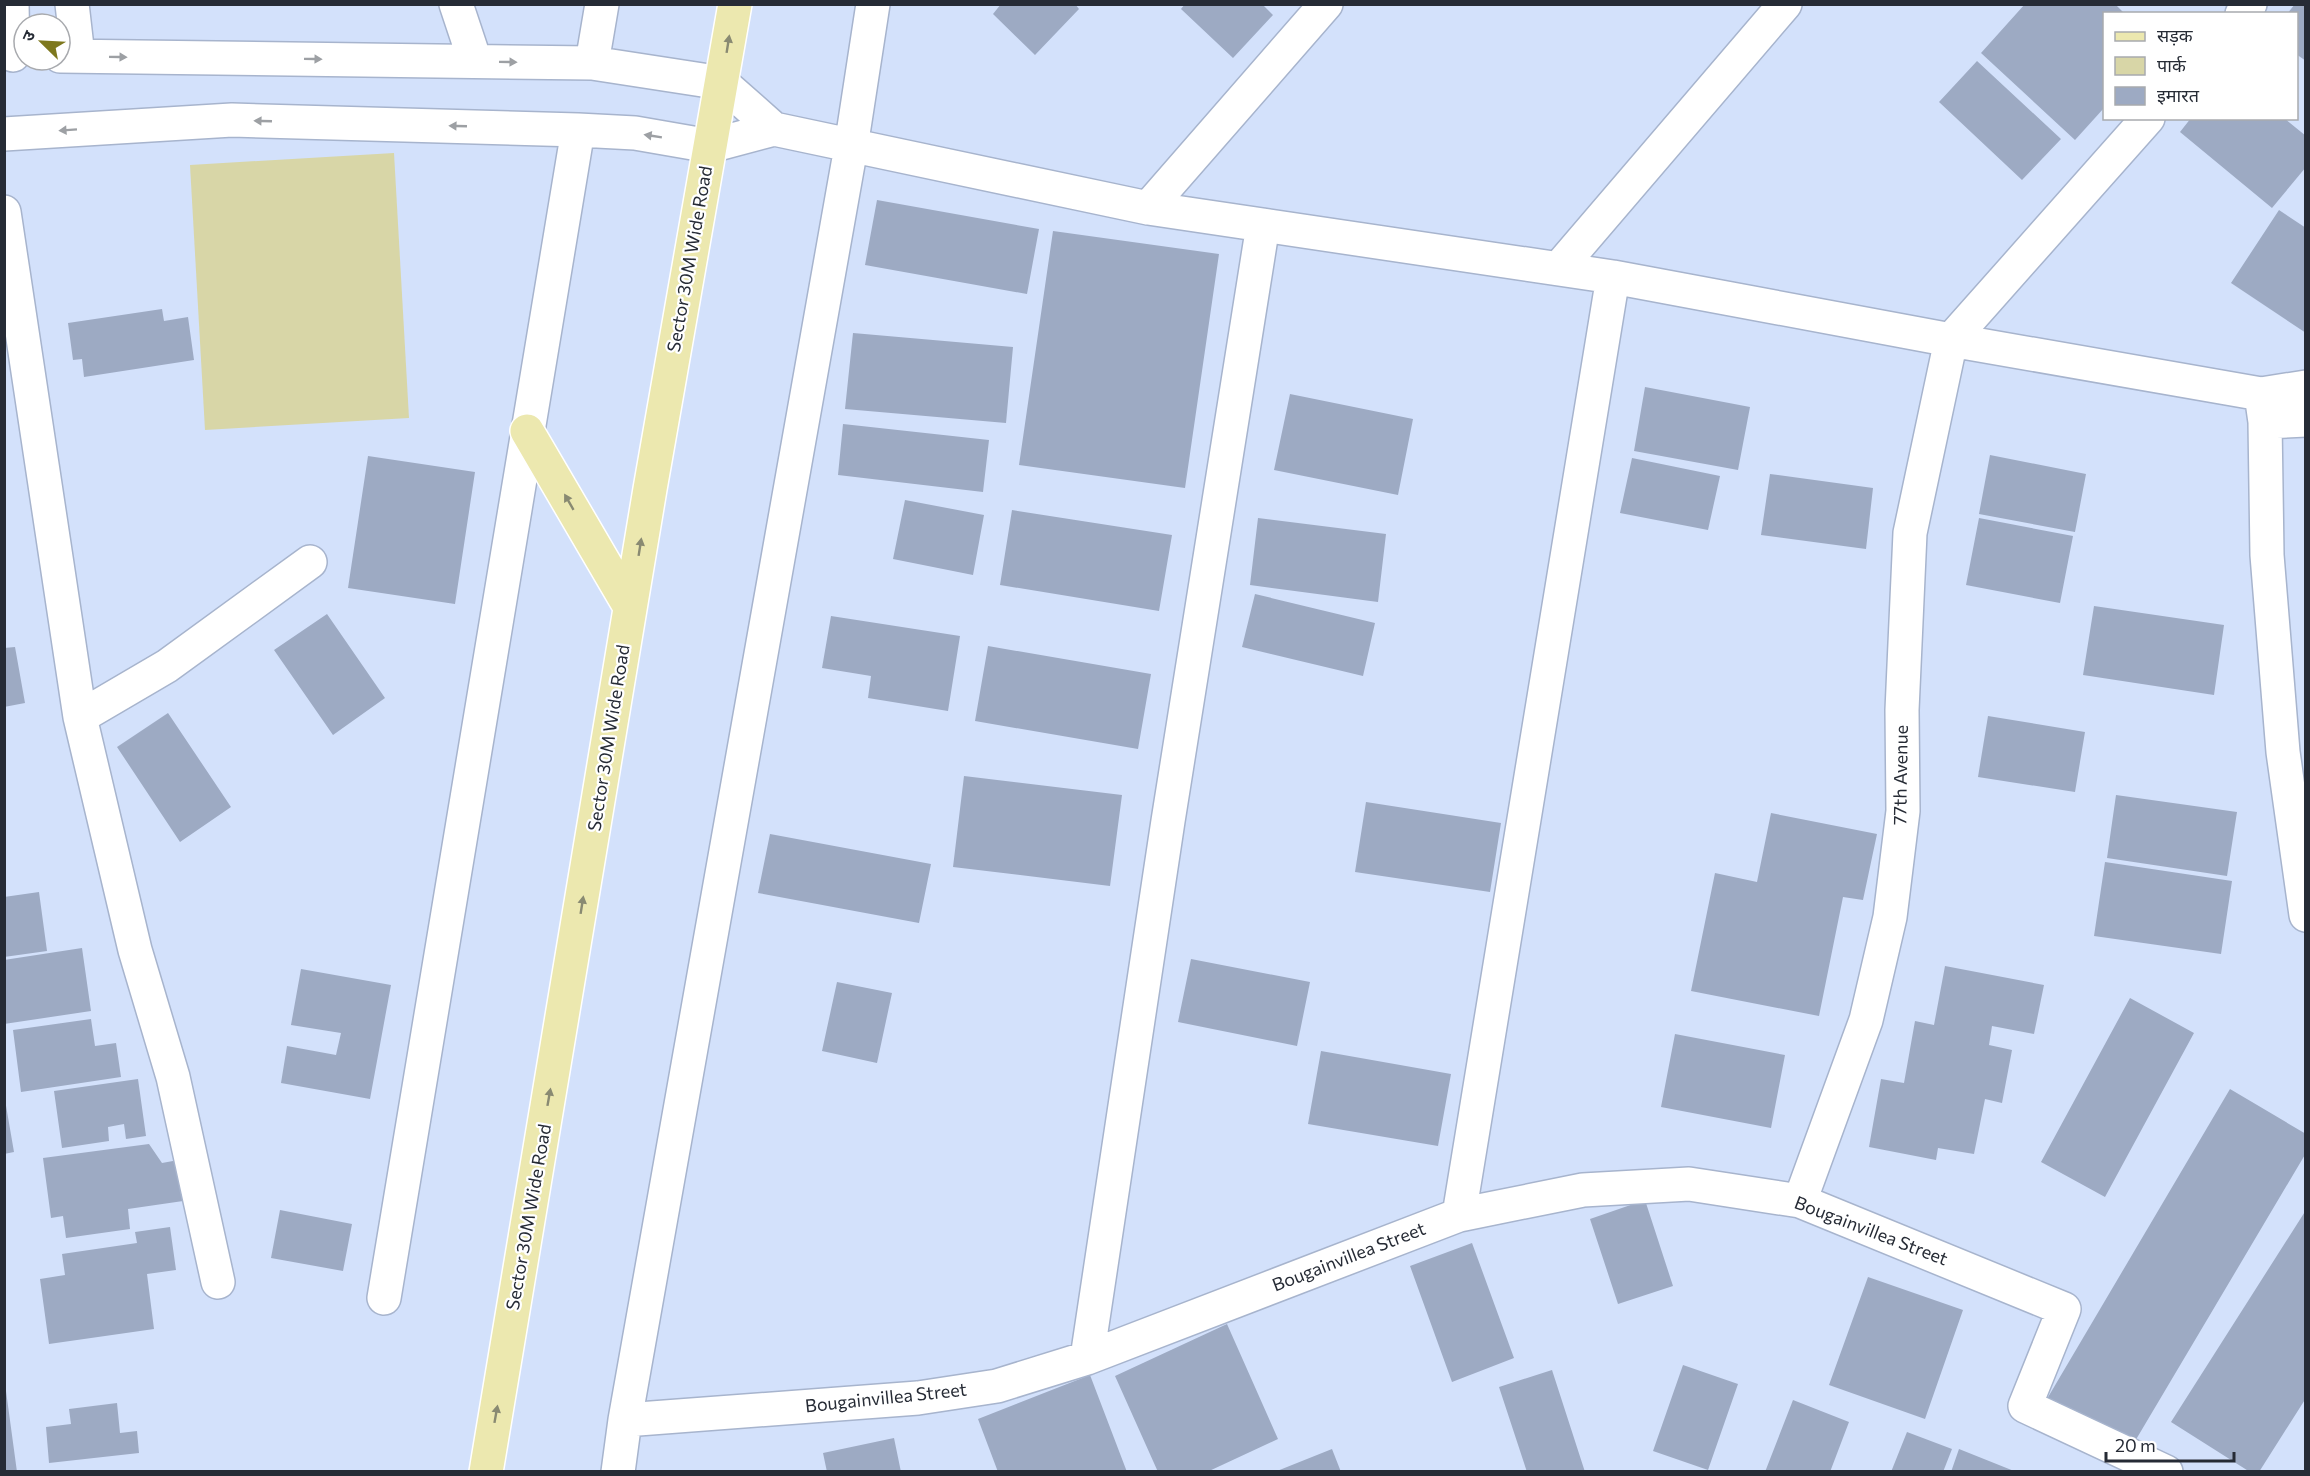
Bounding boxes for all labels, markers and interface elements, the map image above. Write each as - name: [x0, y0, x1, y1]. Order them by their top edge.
- north arrow: [12, 12, 72, 72]
- legend: [2103, 12, 2298, 120]
- text: सड़क: [2157, 24, 2194, 46]
- text: उ: [17, 27, 39, 44]
- one-way arrow: [724, 34, 733, 53]
- one-way arrow: [109, 52, 128, 61]
- one-way arrow: [304, 54, 323, 64]
- text: पार्क: [2157, 54, 2187, 76]
- one-way arrow: [499, 57, 518, 67]
- text: इमारत: [2157, 84, 2200, 106]
- one-way arrow: [254, 116, 273, 126]
- one-way arrow: [448, 122, 467, 131]
- one-way arrow: [59, 125, 78, 135]
- one-way arrow: [643, 131, 662, 140]
- street label: Sector 30M Wide Road: [662, 164, 716, 354]
- one-way arrow: [563, 494, 574, 510]
- one-way arrow: [636, 537, 645, 556]
- street label: Sector 30M Wide Road: [582, 643, 634, 833]
- street label: 77th Avenue: [1888, 725, 1912, 825]
- one-way arrow: [577, 895, 586, 914]
- one-way arrow: [545, 1088, 554, 1107]
- street label: Sector 30M Wide Road: [501, 1122, 555, 1312]
- street label: Bougainvillea Street: [1792, 1191, 1951, 1269]
- street label: Bougainvillea Street: [1269, 1217, 1428, 1295]
- street label: Bougainvillea Street: [804, 1378, 968, 1416]
- one-way arrow: [492, 1404, 501, 1423]
- scale bar: [2106, 1425, 2234, 1463]
- text: 20 m: [2115, 1434, 2156, 1456]

